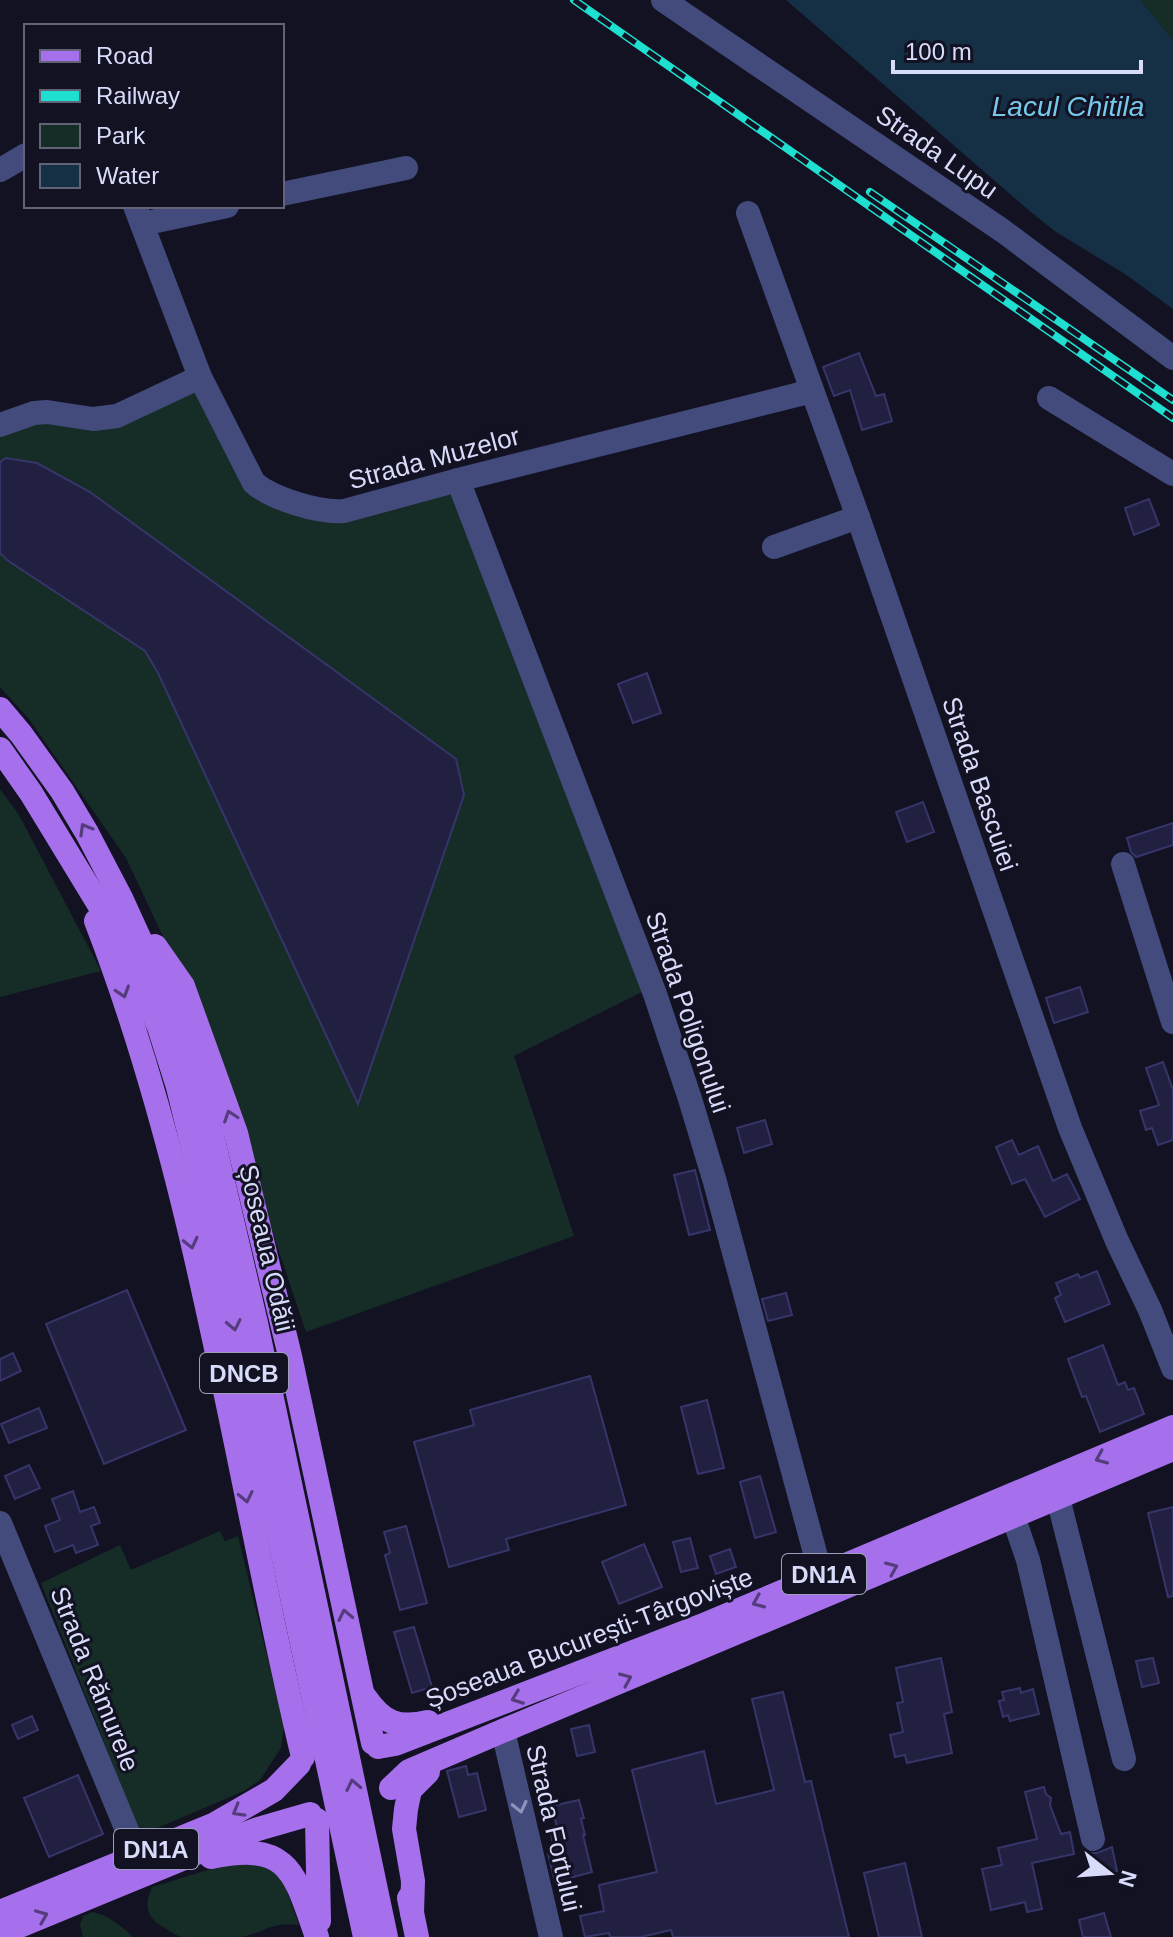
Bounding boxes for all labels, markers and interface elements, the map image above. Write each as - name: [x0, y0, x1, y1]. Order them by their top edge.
- legend: [24, 24, 284, 208]
- scale bar: [893, 24, 1141, 74]
- text: 100 m: [905, 38, 972, 65]
- text: Road: [96, 42, 153, 69]
- text: Railway: [96, 82, 180, 109]
- water label: Lacul Chitila: [992, 91, 1144, 122]
- street label: Strada Lupu: [870, 99, 1004, 205]
- text: Park: [96, 122, 146, 149]
- text: Water: [96, 162, 159, 189]
- street label: Strada Muzelor: [345, 421, 523, 495]
- street label: Strada Bascuiei: [936, 693, 1024, 875]
- one-way arrow: [79, 823, 95, 838]
- street label: Strada Poligonului: [639, 907, 737, 1117]
- one-way arrow: [113, 985, 129, 999]
- one-way arrow: [223, 1110, 240, 1124]
- street label: Șoseaua Odăii: [233, 1162, 301, 1334]
- one-way arrow: [182, 1235, 199, 1249]
- one-way arrow: [225, 1318, 242, 1331]
- road number: DNCB: [200, 1353, 288, 1393]
- one-way arrow: [1095, 1448, 1109, 1464]
- one-way arrow: [237, 1490, 254, 1503]
- road number: DN1A: [782, 1554, 866, 1594]
- one-way arrow: [884, 1561, 898, 1577]
- street label: Șoseaua București-Târgoviște: [421, 1562, 757, 1714]
- street label: Strada Rămurele: [44, 1582, 146, 1776]
- one-way arrow: [752, 1592, 766, 1609]
- one-way arrow: [337, 1609, 354, 1622]
- one-way arrow: [618, 1673, 632, 1689]
- one-way arrow: [510, 1688, 524, 1705]
- street label: Strada Fortului: [520, 1742, 588, 1914]
- one-way arrow: [345, 1778, 362, 1792]
- one-way arrow: [511, 1800, 528, 1813]
- one-way arrow: [232, 1801, 247, 1817]
- road number: DN1A: [114, 1829, 198, 1869]
- north arrow: [1069, 1833, 1149, 1913]
- text: N: [1113, 1867, 1142, 1890]
- one-way arrow: [34, 1910, 48, 1926]

